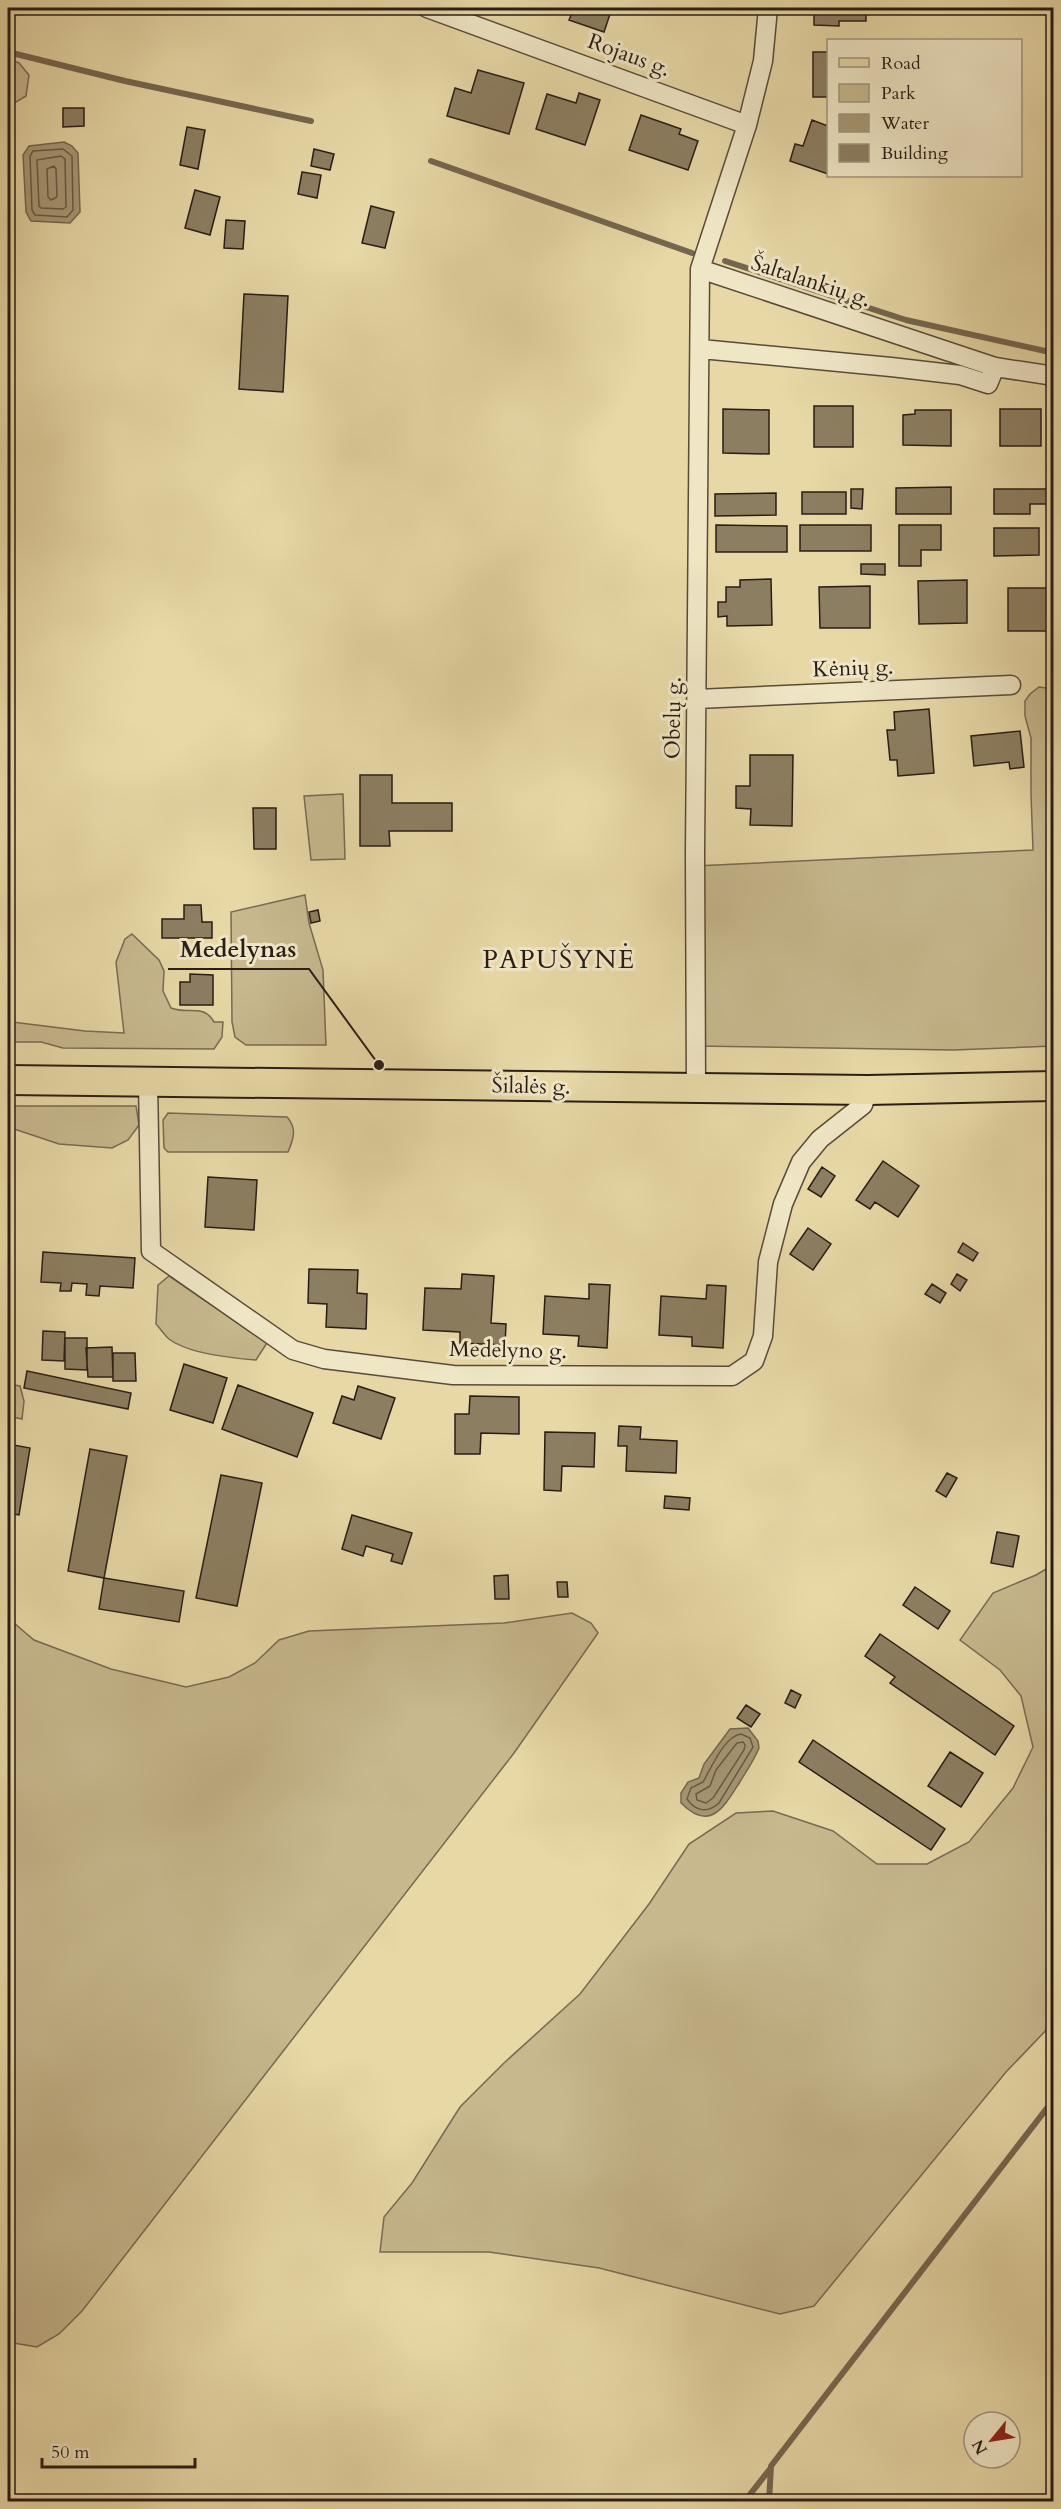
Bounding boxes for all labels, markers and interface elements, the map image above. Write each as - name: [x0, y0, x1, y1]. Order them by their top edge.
- street label: Rojaus g.: [583, 26, 675, 84]
- legend: [827, 39, 1022, 177]
- text: Road: [881, 51, 921, 76]
- text: Park: [881, 81, 916, 106]
- text: Water: [880, 111, 930, 136]
- text: Building: [881, 141, 949, 166]
- street label: Šaltalankių g.: [747, 248, 875, 314]
- street label: Kėnių g.: [812, 652, 894, 684]
- street label: Obelų g.: [657, 677, 689, 759]
- callout: Medelynas: [168, 927, 309, 969]
- text: Medelynas: [180, 933, 296, 966]
- district label: PAPUŠYNĖ: [482, 942, 636, 977]
- street label: Šilalės g.: [491, 1070, 571, 1102]
- street label: Medelyno g.: [449, 1334, 567, 1366]
- north arrow: [962, 2410, 1022, 2470]
- scale bar: [42, 2431, 195, 2469]
- text: N: [967, 2435, 993, 2459]
- text: 50 m: [51, 2440, 90, 2465]

